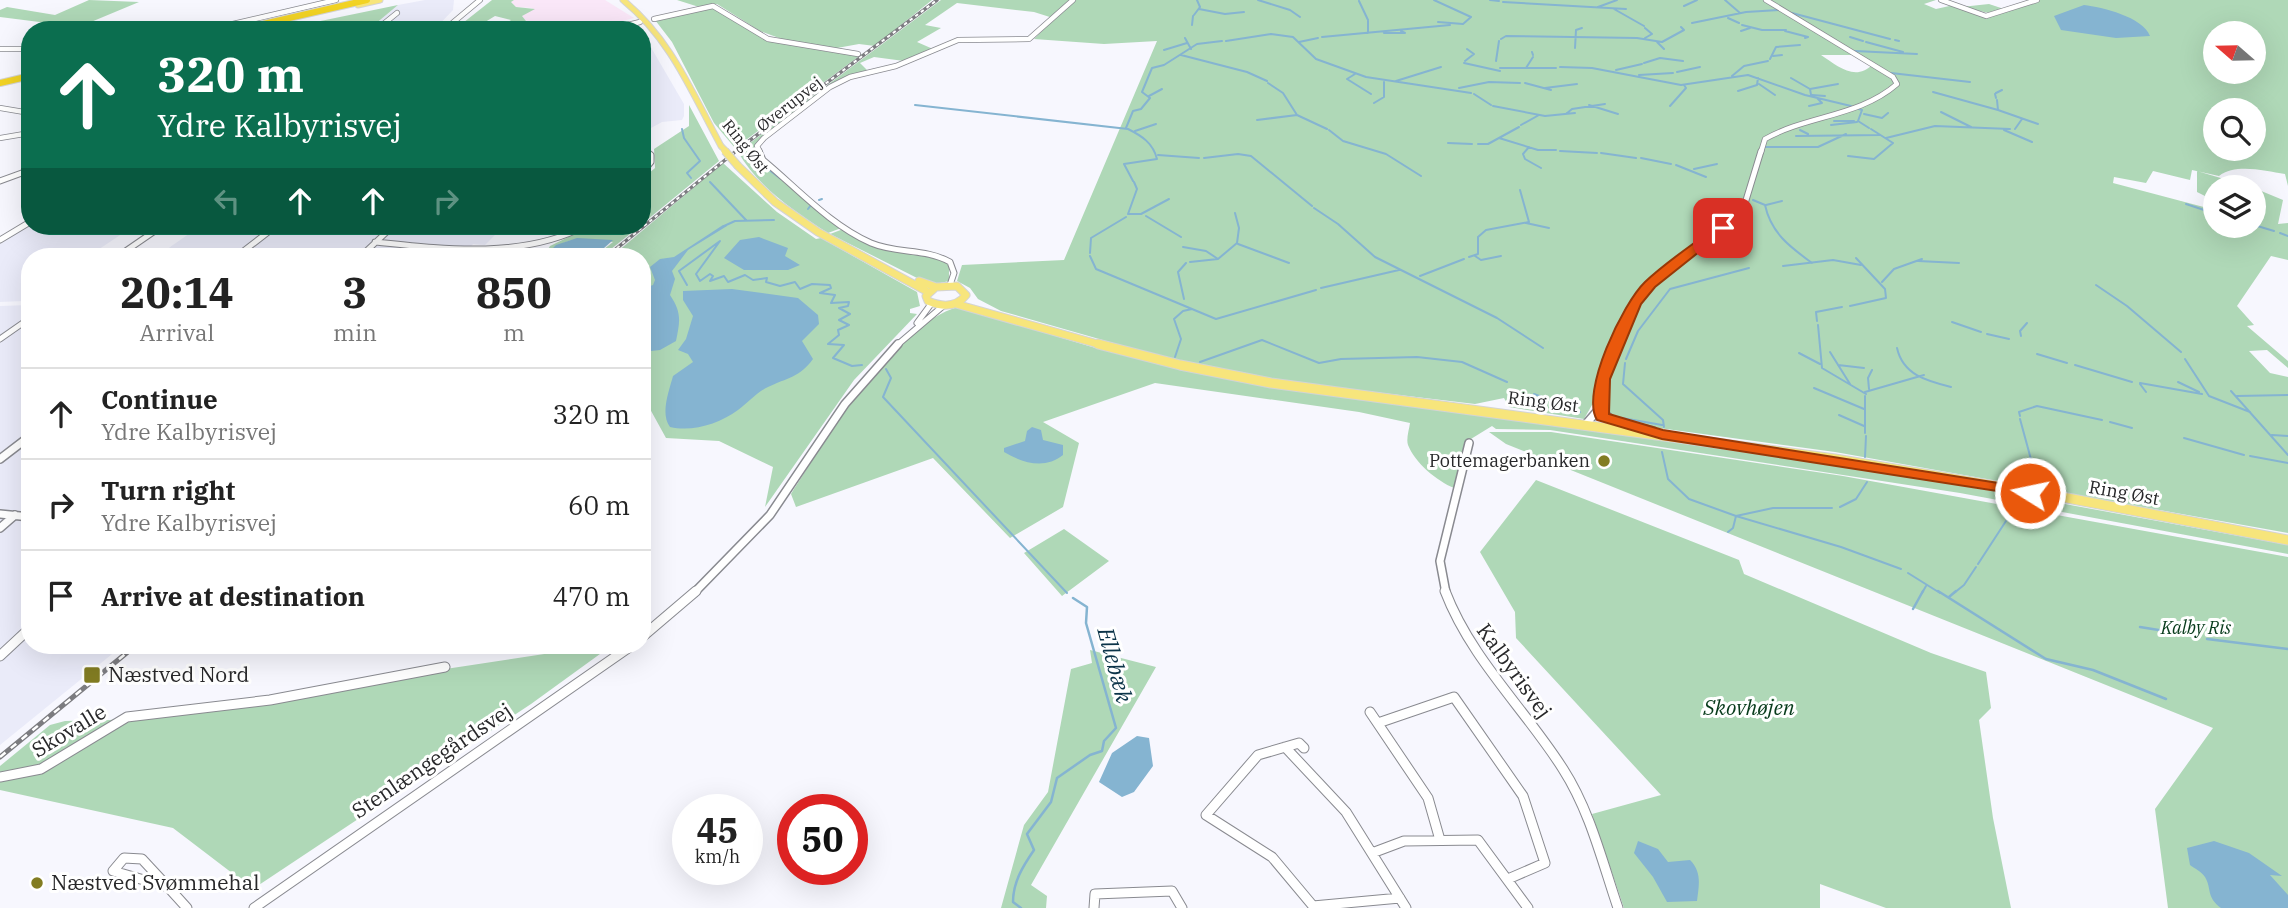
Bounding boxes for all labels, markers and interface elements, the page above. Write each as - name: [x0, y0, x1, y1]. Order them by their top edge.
- north arrow: [2203, 21, 2266, 84]
- map controls: [2203, 21, 2266, 238]
- text: 320 m: [157, 42, 304, 105]
- icon: ahead: [42, 49, 133, 140]
- street label: Øverupvej: [752, 72, 826, 136]
- button: search: [2203, 98, 2266, 161]
- text: Ydre Kalbyrisvej: [157, 104, 402, 146]
- street label: Ring Øst: [718, 115, 774, 177]
- button: layers: [2203, 175, 2266, 238]
- icon: left: [208, 182, 246, 220]
- icon: ahead: [281, 182, 319, 220]
- icon: ahead: [354, 182, 392, 220]
- icon: right: [427, 182, 465, 220]
- pin: [1693, 198, 1753, 258]
- icon: arrive: [1704, 209, 1742, 247]
- text: 20:14: [120, 265, 234, 320]
- text: 3: [342, 265, 368, 320]
- text: 850: [476, 265, 552, 320]
- text: Arrival: [140, 317, 214, 347]
- text: min: [333, 317, 377, 347]
- text: m: [503, 317, 525, 347]
- text: Continue: [101, 382, 218, 416]
- street label: Ring Øst: [1506, 386, 1580, 417]
- icon: ahead: [42, 395, 80, 433]
- text: 320 m: [552, 397, 630, 431]
- text: Ydre Kalbyrisvej: [101, 416, 277, 446]
- place label: Pottemagerbanken: [1429, 449, 1590, 472]
- marker: Pottemagerbanken: [1596, 453, 1612, 469]
- position arrow: [1993, 456, 2067, 530]
- text: Turn right: [101, 473, 235, 507]
- street label: Ring Øst: [2087, 475, 2161, 510]
- icon: right: [42, 486, 80, 524]
- text: 60 m: [568, 488, 630, 522]
- text: Ydre Kalbyrisvej: [101, 507, 277, 537]
- icon: arrive: [42, 577, 80, 615]
- text: Arrive at destination: [101, 579, 365, 613]
- text: 470 m: [552, 579, 630, 613]
- park label: Kalby Ris: [2160, 616, 2232, 639]
- street label: Kalbyrisvej: [1471, 617, 1559, 723]
- water label: Ellebæk: [1091, 623, 1141, 707]
- place label: Næstved Nord: [108, 660, 250, 688]
- marker: Næstved Nord: [82, 665, 102, 685]
- park label: Skovhøjen: [1702, 693, 1795, 721]
- street label: Stenlængegårdsvej: [346, 696, 517, 824]
- street label: Skovalle: [26, 697, 111, 763]
- speed limit sign: 50: [777, 794, 868, 885]
- text: 45: [696, 807, 739, 853]
- text: km/h: [695, 845, 740, 868]
- place label: Næstved Svømmehal: [51, 868, 260, 896]
- marker: Næstved Svømmehal: [29, 875, 45, 891]

